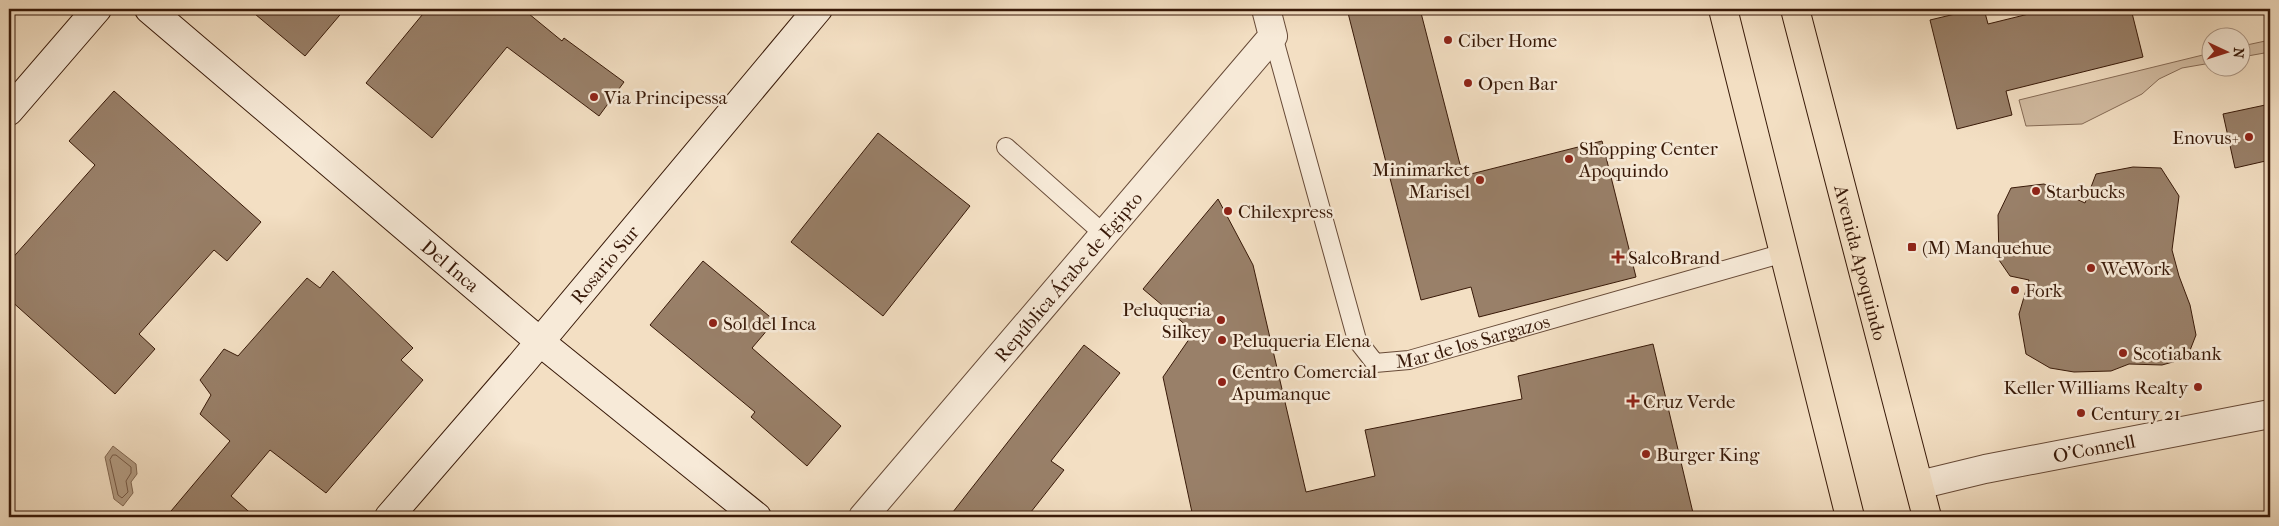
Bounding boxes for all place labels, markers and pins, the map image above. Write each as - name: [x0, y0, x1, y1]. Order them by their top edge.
- place label: Ciber Home: [1458, 30, 1557, 52]
- marker: Ciber Home: [1442, 34, 1454, 46]
- place label: Open Bar: [1478, 73, 1558, 95]
- marker: Open Bar: [1462, 77, 1474, 89]
- place label: Via Principessa: [603, 87, 728, 109]
- marker: Via Principessa: [588, 91, 600, 103]
- place label: Enovus+: [2172, 127, 2239, 149]
- marker: Enovus+: [2243, 131, 2255, 143]
- place label: Shopping Center Apoquindo: [1578, 138, 1719, 182]
- marker: Shopping Center Apoquindo: [1563, 153, 1575, 165]
- place label: Minimarket Marisel: [1372, 159, 1470, 203]
- marker: Minimarket Marisel: [1474, 174, 1486, 186]
- place label: Starbucks: [2046, 181, 2125, 203]
- marker: Starbucks: [2030, 185, 2042, 197]
- place label: Chilexpress: [1238, 201, 1333, 223]
- marker: Chilexpress: [1222, 205, 1234, 217]
- place label: (M) Manquehue: [1922, 237, 2052, 259]
- marker: (M) Manquehue: [1906, 241, 1918, 253]
- place label: SalcoBrand: [1628, 247, 1721, 269]
- marker: SalcoBrand: [1612, 251, 1624, 263]
- place label: WeWork: [2100, 258, 2171, 280]
- marker: WeWork: [2085, 262, 2097, 274]
- place label: Fork: [2025, 280, 2063, 302]
- marker: Fork: [2009, 284, 2021, 296]
- place label: Peluqueria Silkey: [1122, 299, 1212, 343]
- place label: Sol del Inca: [723, 313, 816, 335]
- marker: Peluqueria Silkey: [1215, 314, 1227, 326]
- marker: Sol del Inca: [707, 317, 719, 329]
- place label: Peluqueria Elena: [1232, 330, 1371, 352]
- marker: Peluqueria Elena: [1216, 334, 1228, 346]
- place label: Scotiabank: [2133, 343, 2222, 365]
- marker: Scotiabank: [2117, 347, 2129, 359]
- place label: Centro Comercial Apumanque: [1231, 361, 1377, 405]
- marker: Centro Comercial Apumanque: [1216, 376, 1228, 388]
- place label: Keller Williams Realty: [2004, 377, 2189, 399]
- marker: Keller Williams Realty: [2192, 381, 2204, 393]
- place label: Cruz Verde: [1643, 391, 1735, 413]
- marker: Cruz Verde: [1627, 395, 1639, 407]
- place label: Century 21: [2091, 403, 2180, 425]
- marker: Century 21: [2075, 407, 2087, 419]
- place label: Burger King: [1656, 444, 1760, 466]
- marker: Burger King: [1640, 448, 1652, 460]

